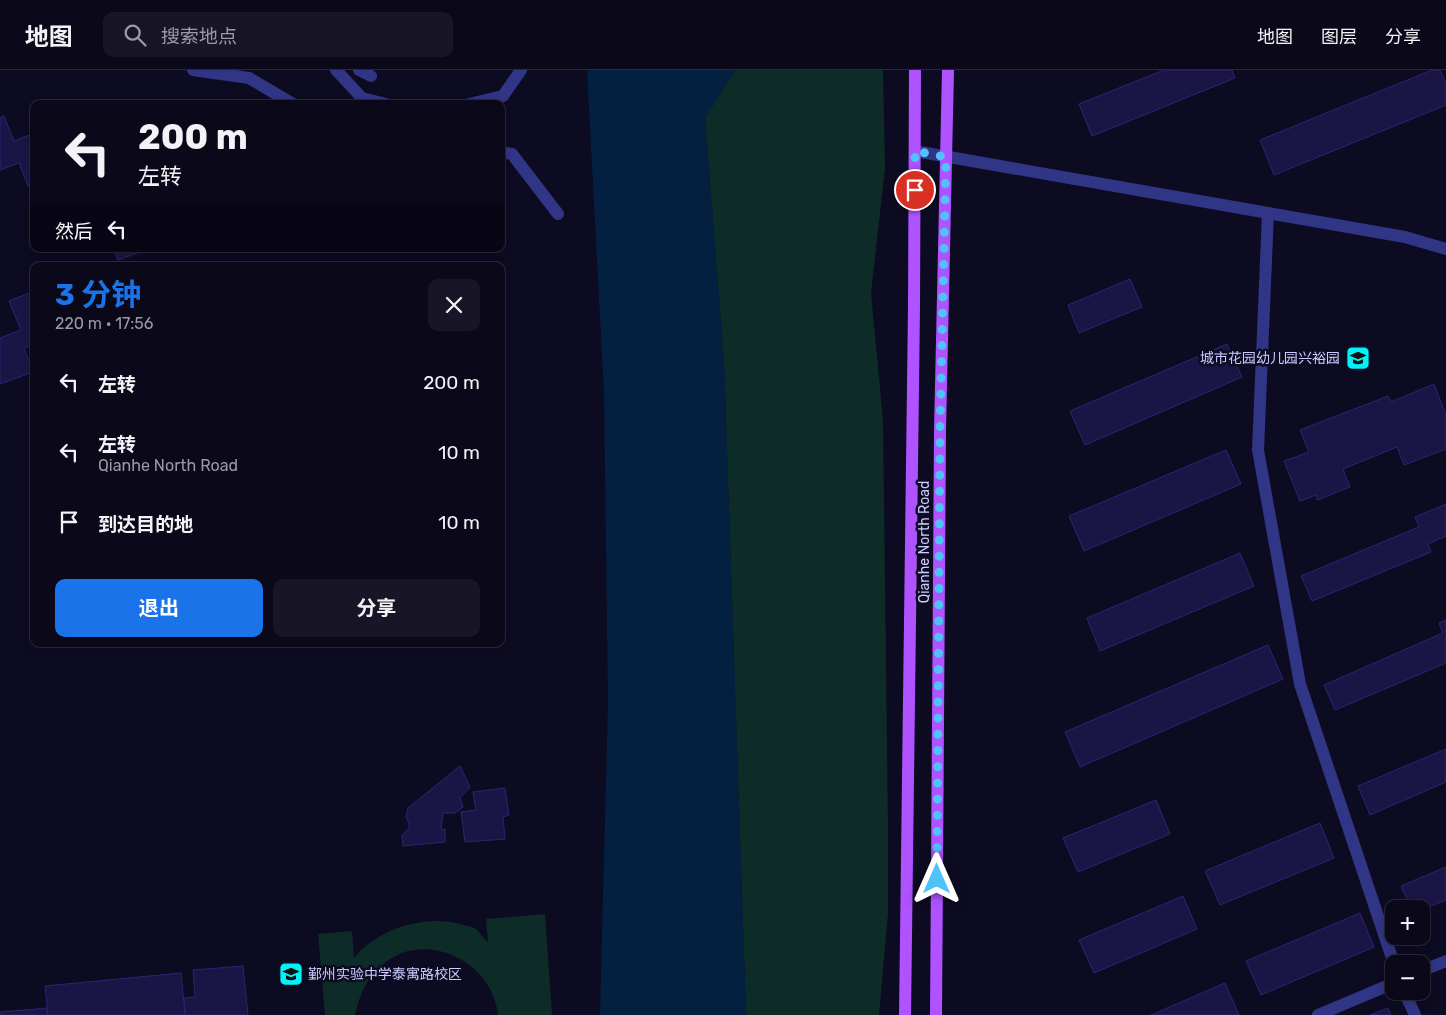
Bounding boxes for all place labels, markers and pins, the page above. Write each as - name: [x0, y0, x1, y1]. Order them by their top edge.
- pin: [894, 169, 936, 211]
- school or university icon: 城市花园幼儿园兴裕园: [1345, 345, 1371, 371]
- place label: 城市花园幼儿园兴裕园: [1200, 350, 1340, 367]
- school or university icon: 鄞州实验中学泰寓路校区: [278, 961, 304, 987]
- place label: 鄞州实验中学泰寓路校区: [308, 966, 462, 983]

